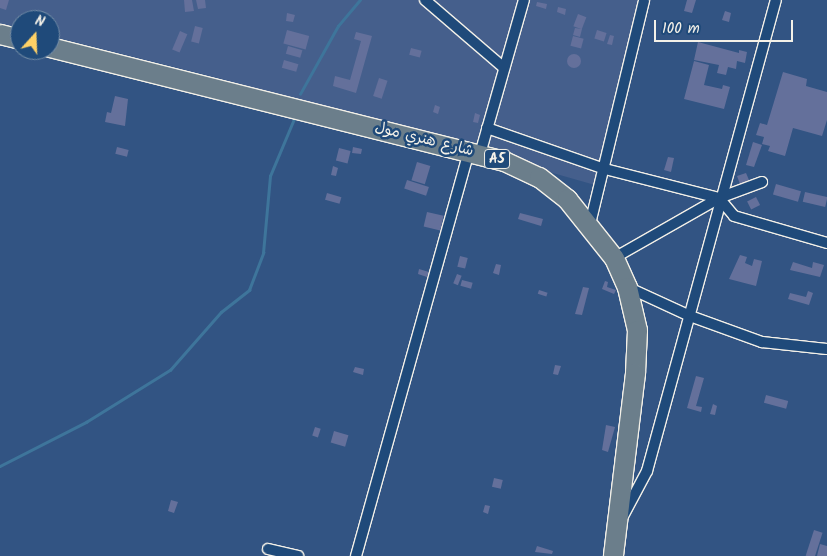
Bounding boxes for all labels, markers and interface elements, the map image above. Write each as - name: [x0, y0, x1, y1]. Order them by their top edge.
- north arrow: [10, 10, 60, 60]
- text: N: [32, 10, 48, 34]
- scale bar: [657, 10, 796, 42]
- text: 100 m: [662, 17, 700, 41]
- street label: شارع هنري مول: [373, 119, 475, 161]
- road number: A5: [483, 148, 511, 170]

